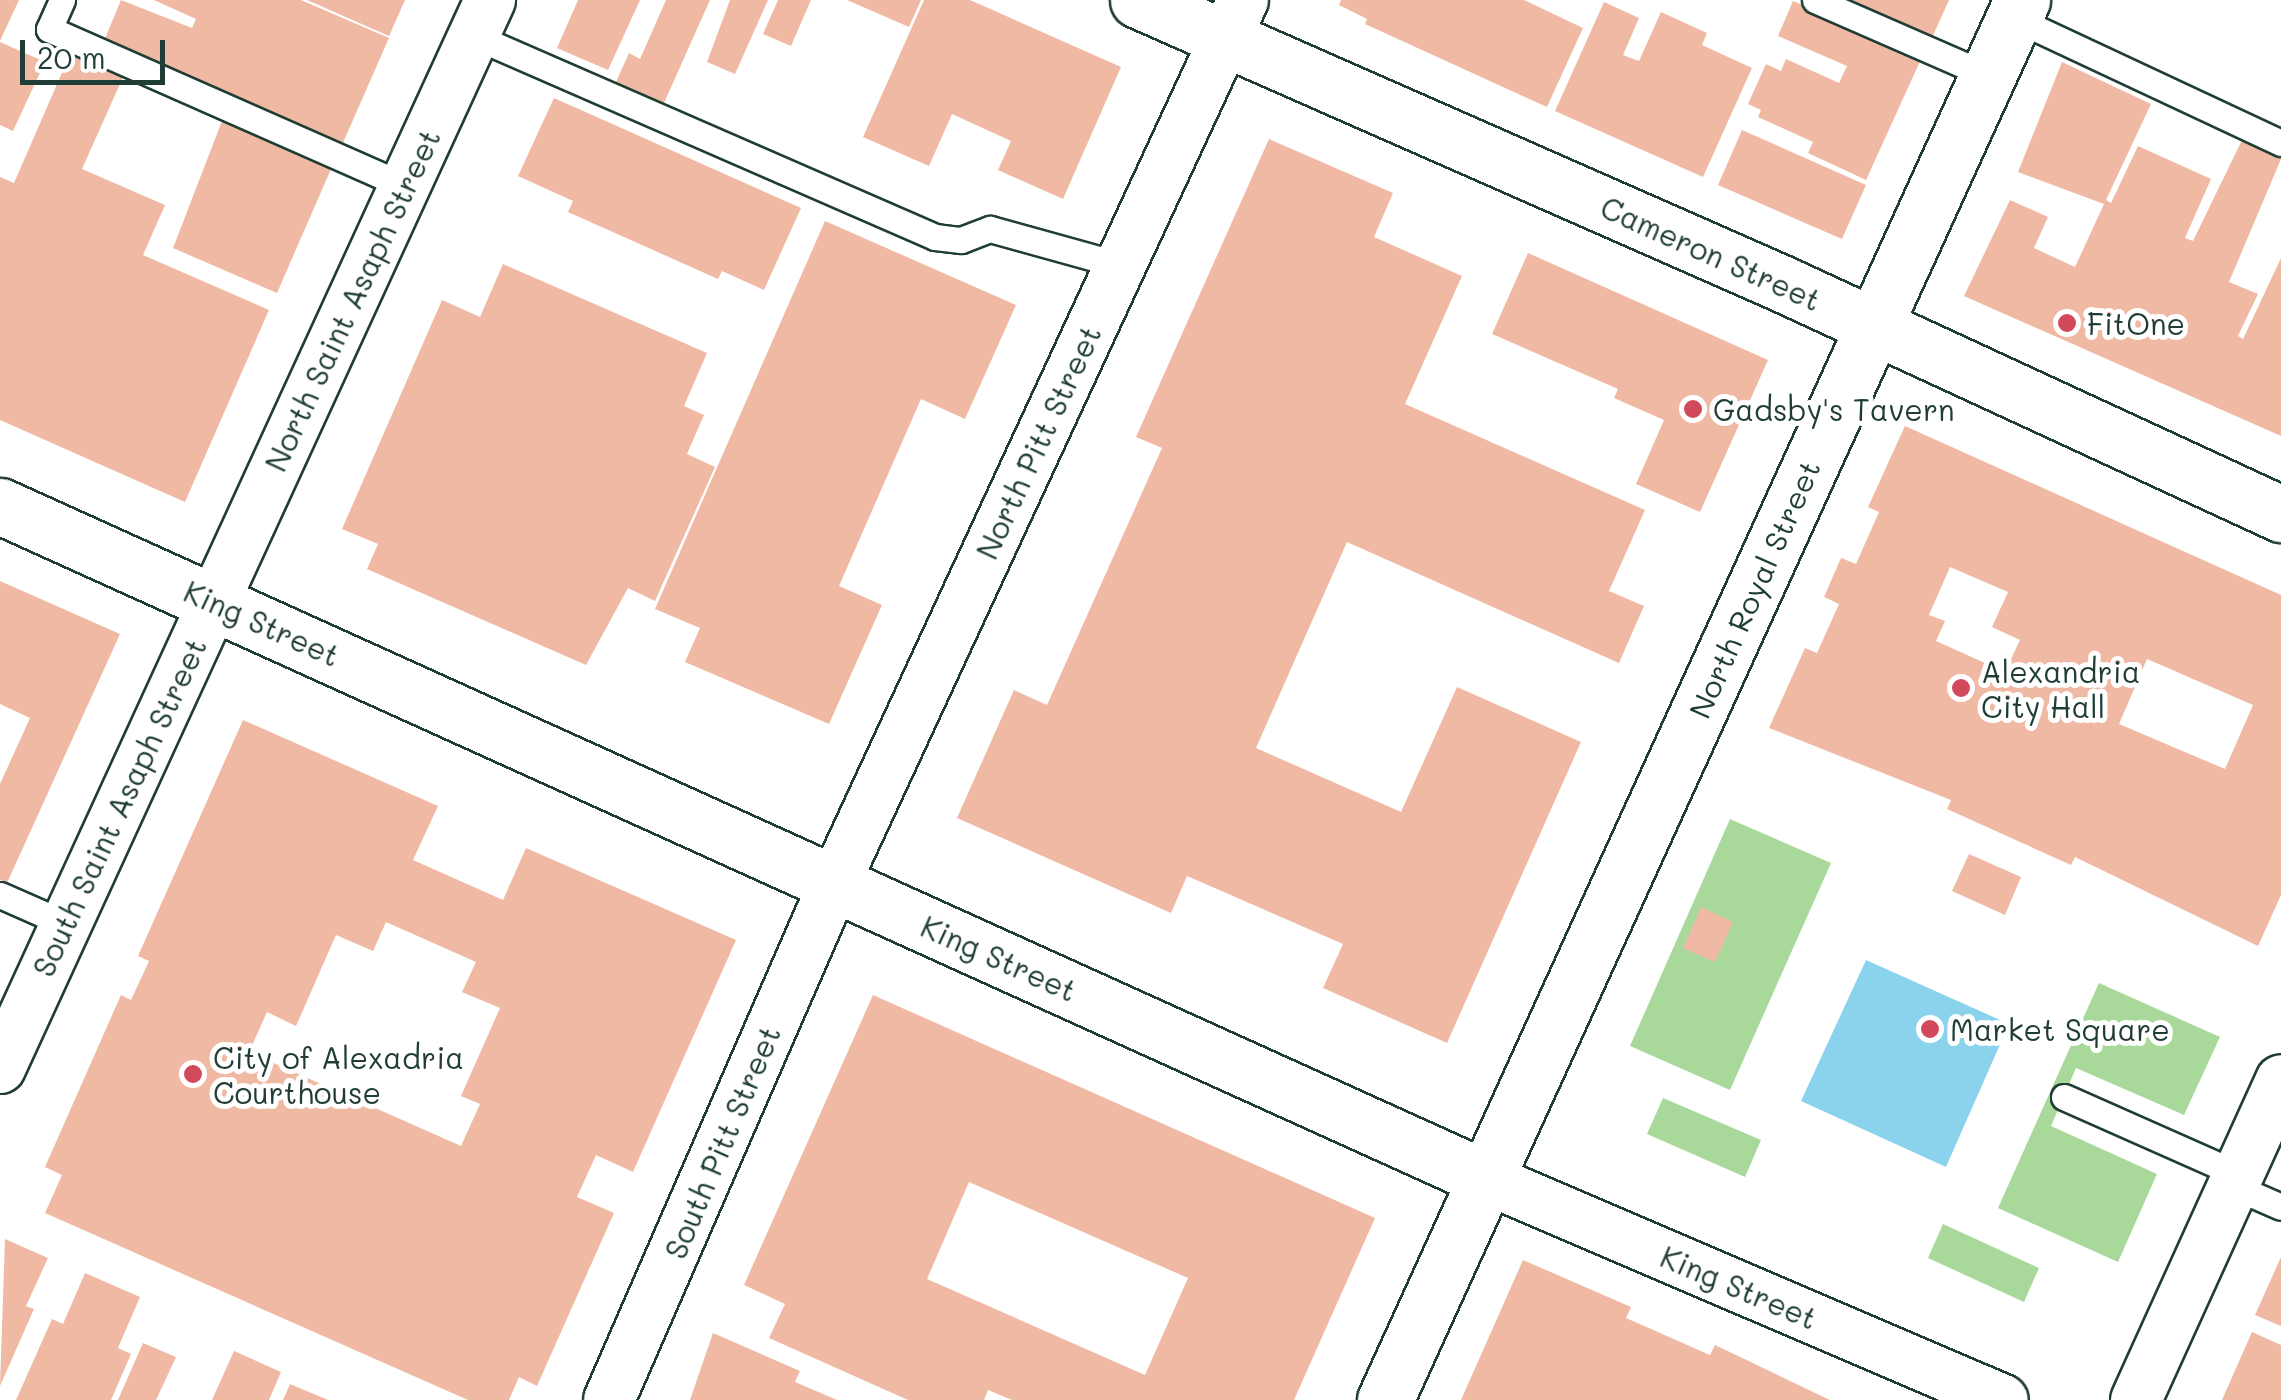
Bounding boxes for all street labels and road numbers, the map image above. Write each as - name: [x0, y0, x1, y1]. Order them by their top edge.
- street label: North Saint Asaph Street: [257, 123, 447, 477]
- street label: Cameron Street: [1595, 188, 1827, 318]
- street label: North Pitt Street: [968, 319, 1108, 565]
- street label: North Royal Street: [1681, 454, 1827, 724]
- street label: King Street: [179, 573, 345, 673]
- street label: South Saint Asaph Street: [25, 632, 213, 982]
- street label: King Street: [916, 908, 1082, 1008]
- street label: South Pitt Street: [657, 1020, 787, 1264]
- street label: King Street: [1655, 1238, 1823, 1336]

